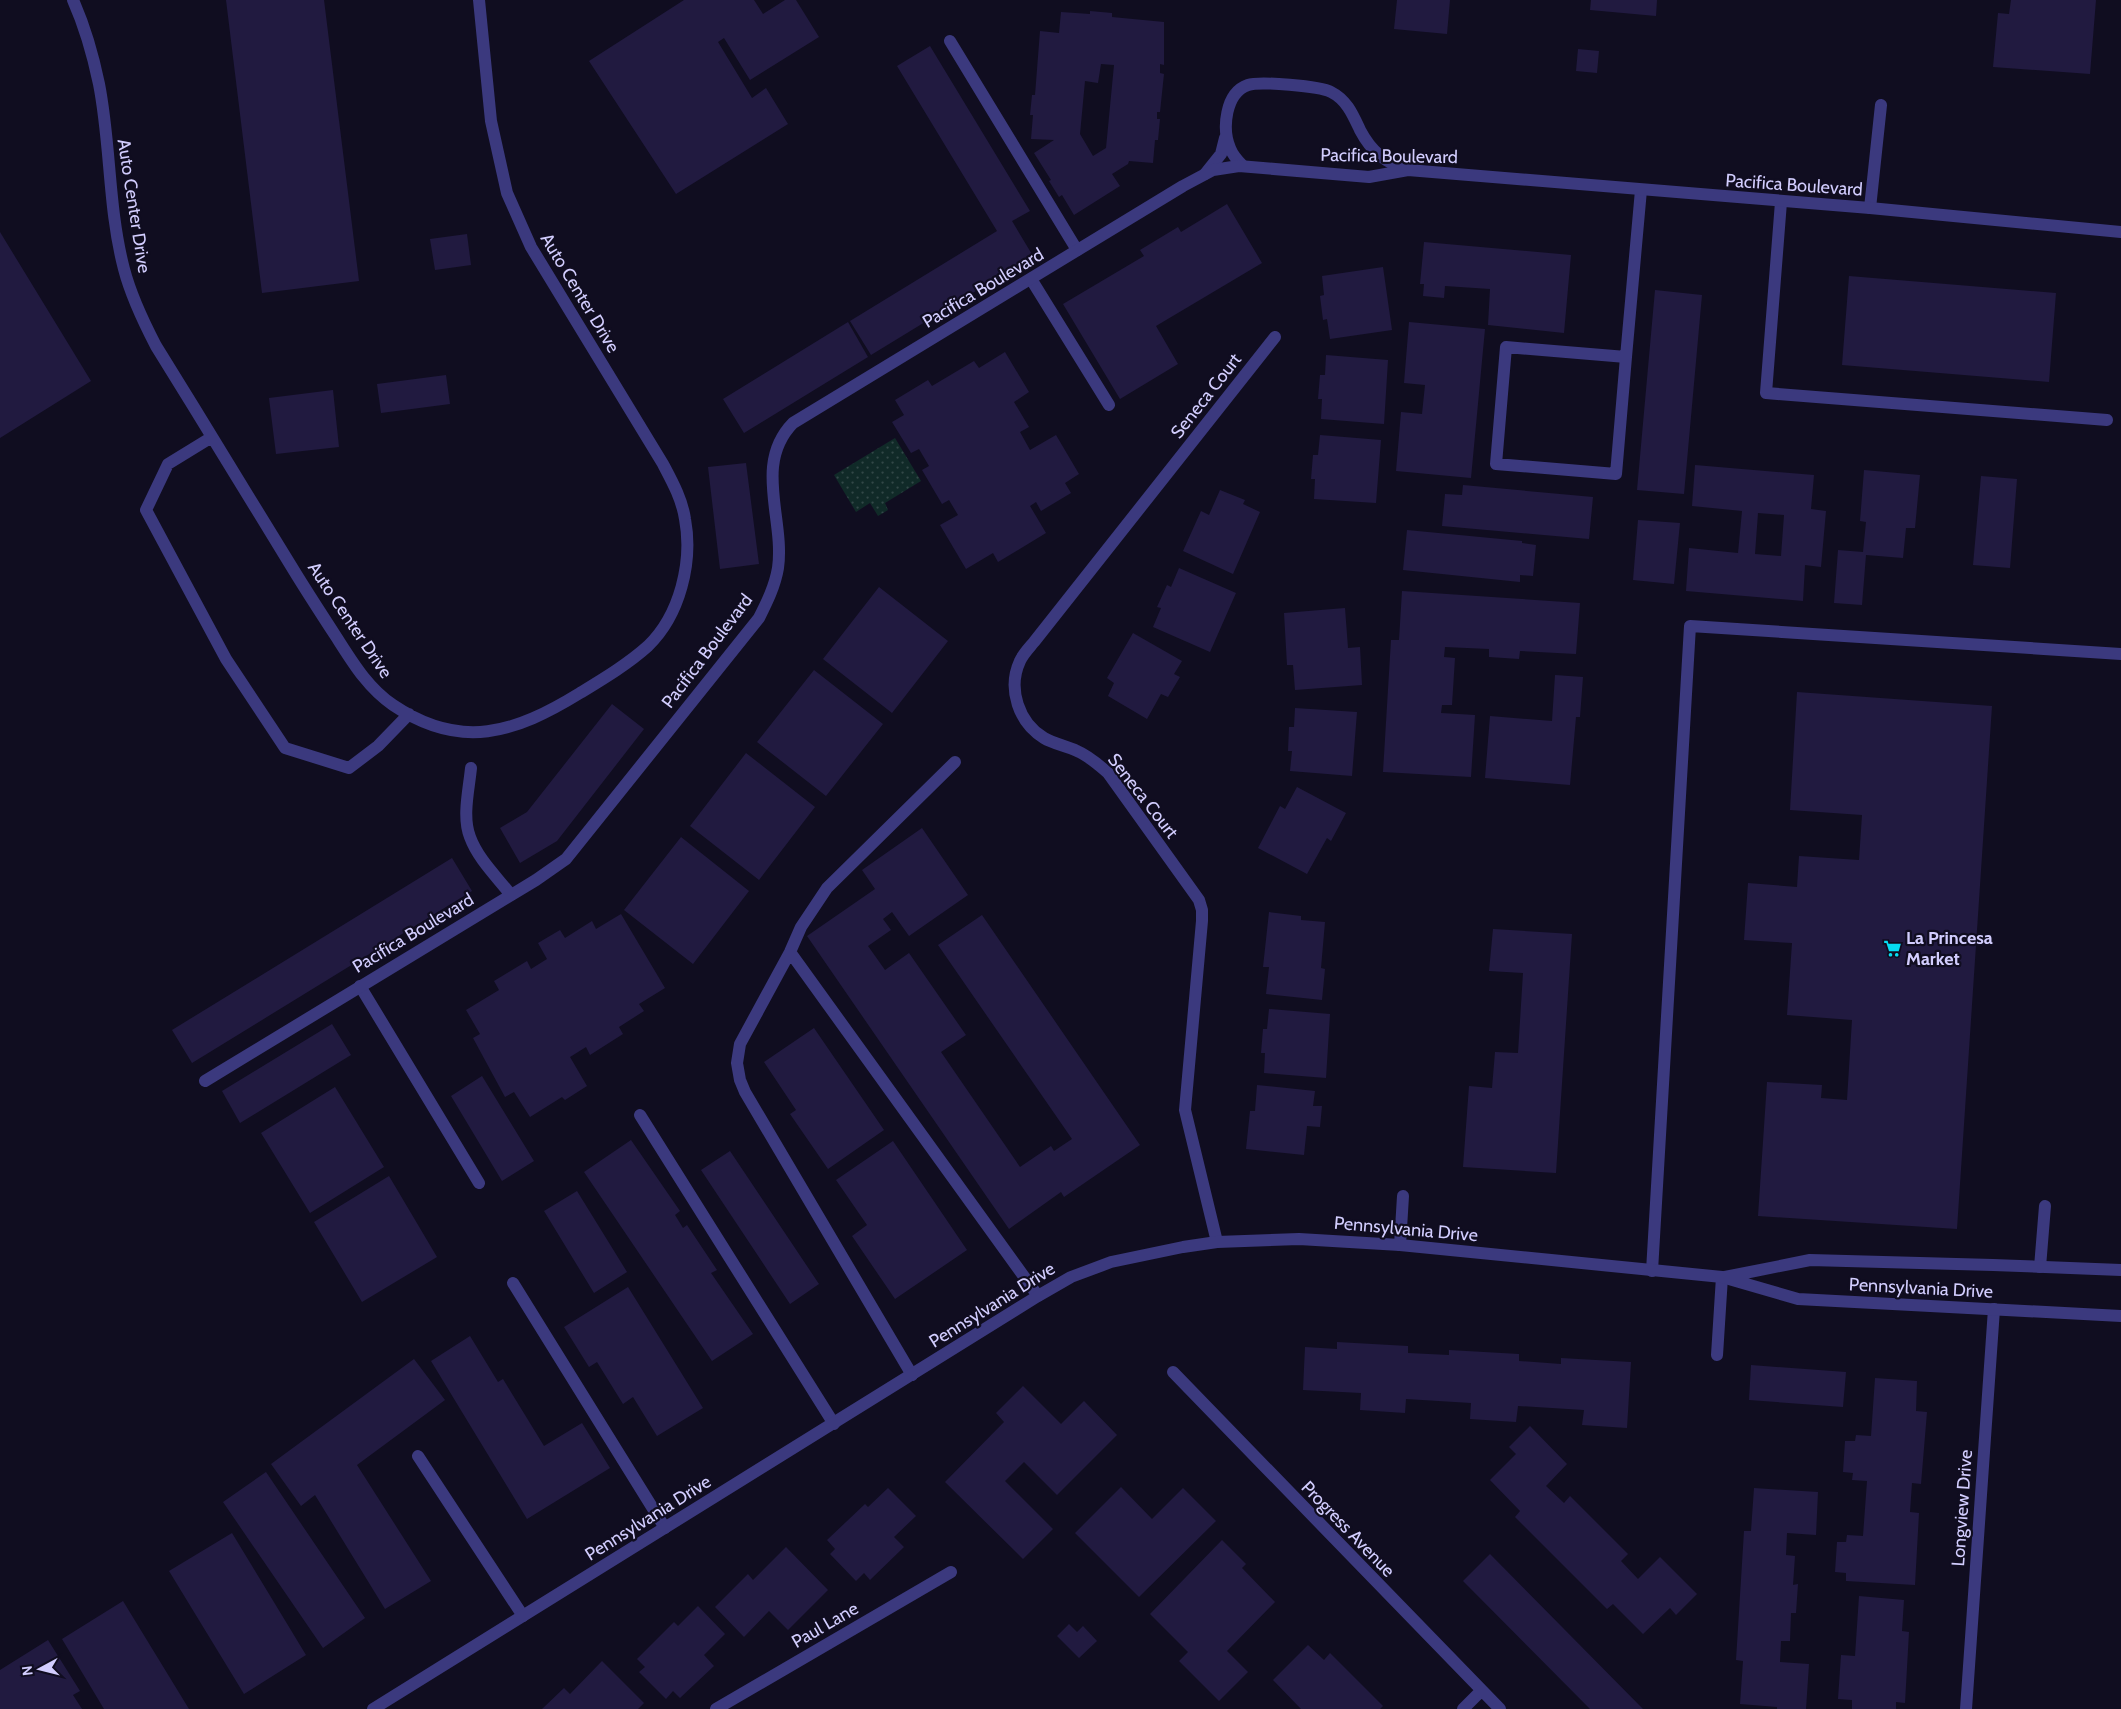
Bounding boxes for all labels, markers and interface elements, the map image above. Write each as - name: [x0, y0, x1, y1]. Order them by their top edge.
- street label: Auto Center Drive: [113, 137, 155, 275]
- street label: Pacifica Boulevard: [1320, 144, 1458, 168]
- street label: Pacifica Boulevard: [1725, 169, 1863, 201]
- street label: Auto Center Drive: [536, 229, 624, 357]
- street label: Pacifica Boulevard: [918, 243, 1048, 333]
- street label: Seneca Court: [1166, 349, 1246, 443]
- street label: Auto Center Drive: [303, 558, 397, 682]
- street label: Pacifica Boulevard: [657, 589, 757, 713]
- street label: Seneca Court: [1103, 749, 1183, 843]
- street label: Pacifica Boulevard: [348, 888, 478, 978]
- place label: La Princesa Market: [1906, 927, 1993, 970]
- supermarket icon: La Princesa Market: [1882, 938, 1902, 958]
- street label: Pennsylvania Drive: [1333, 1212, 1479, 1246]
- street label: Pennsylvania Drive: [925, 1257, 1059, 1353]
- street label: Pennsylvania Drive: [1848, 1273, 1994, 1303]
- street label: Longview Drive: [1947, 1449, 1977, 1567]
- street label: Pennsylvania Drive: [581, 1470, 715, 1566]
- street label: Progress Avenue: [1297, 1476, 1399, 1582]
- street label: Paul Lane: [788, 1597, 862, 1653]
- north arrow: [15, 1644, 65, 1694]
- text: N: [18, 1665, 37, 1677]

